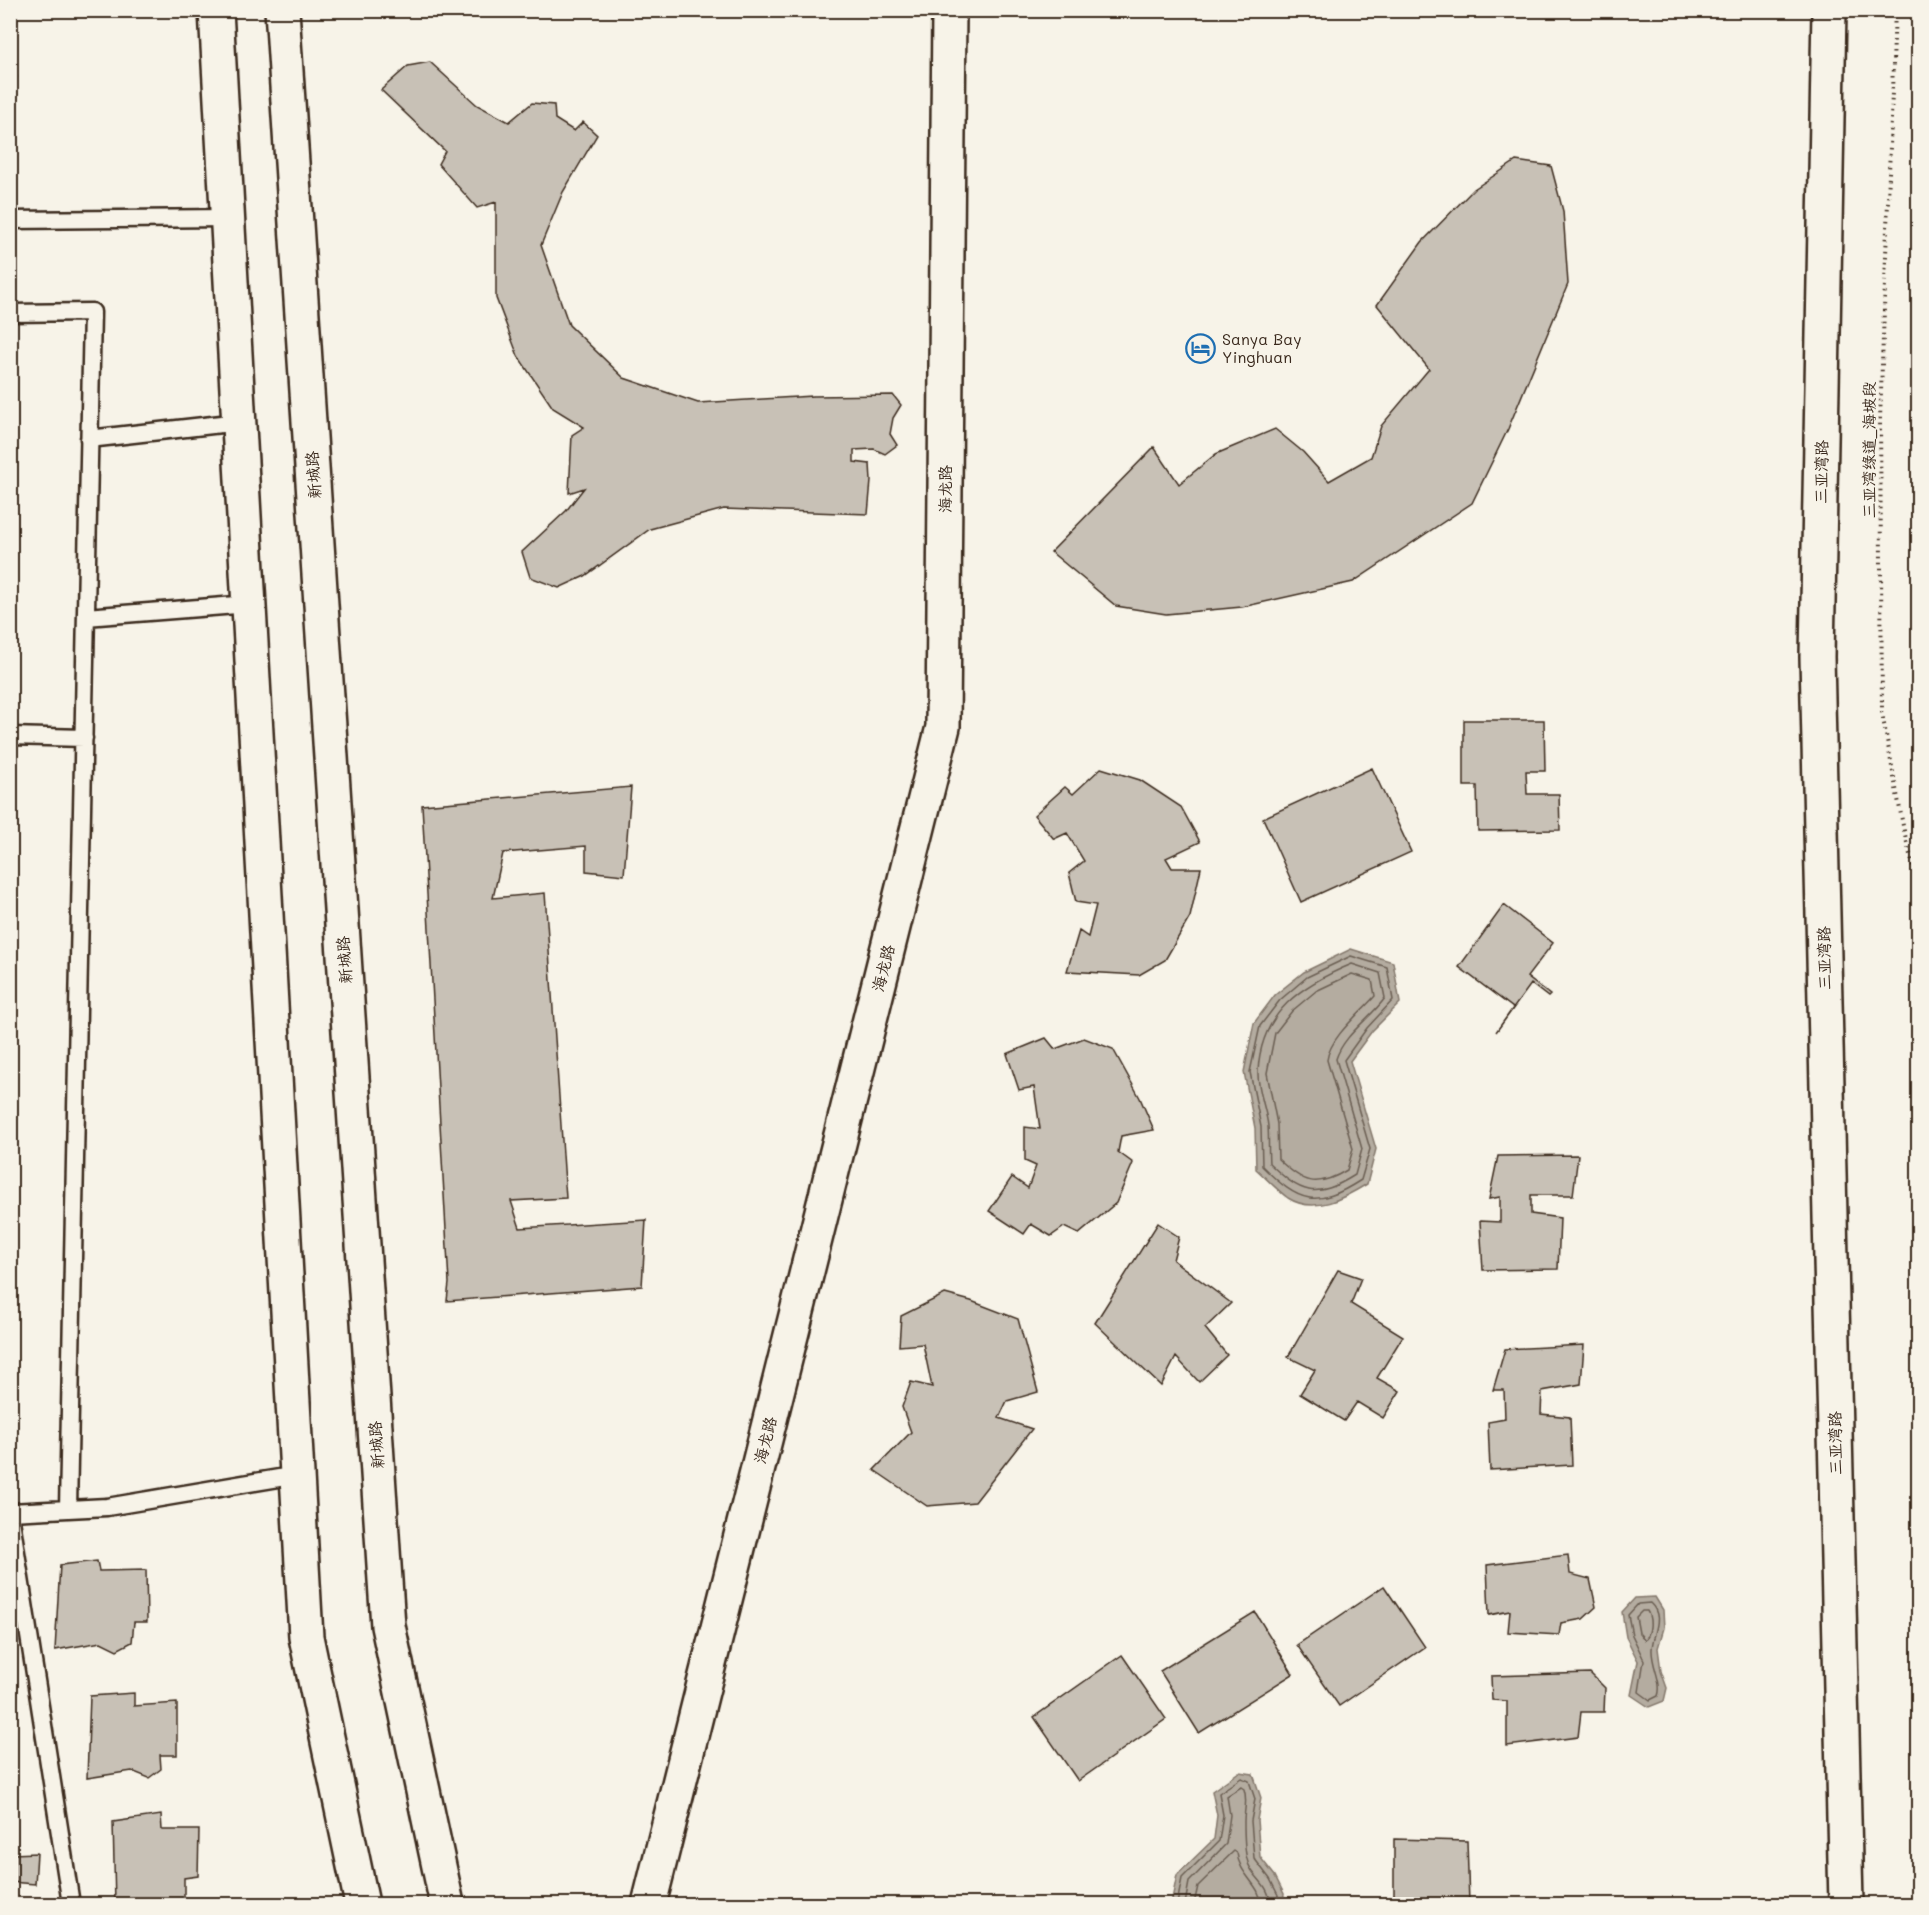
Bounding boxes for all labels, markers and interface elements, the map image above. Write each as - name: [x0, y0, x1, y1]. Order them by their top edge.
- place label: Sanya Bay Yinghuan: [1222, 328, 1302, 367]
- hotel icon: Sanya Bay Yinghuan: [1185, 332, 1217, 364]
- street label: 三亚湾绿道_海坡段: [1858, 382, 1879, 518]
- street label: 三亚湾路: [1809, 440, 1832, 504]
- street label: 新城路: [300, 450, 325, 500]
- street label: 海龙路: [934, 465, 955, 513]
- street label: 三亚湾路: [1812, 926, 1835, 990]
- street label: 新城路: [331, 935, 356, 985]
- street label: 海龙路: [867, 942, 899, 994]
- street label: 三亚湾路: [1823, 1411, 1846, 1475]
- street label: 海龙路: [749, 1414, 781, 1466]
- street label: 新城路: [363, 1420, 388, 1470]

